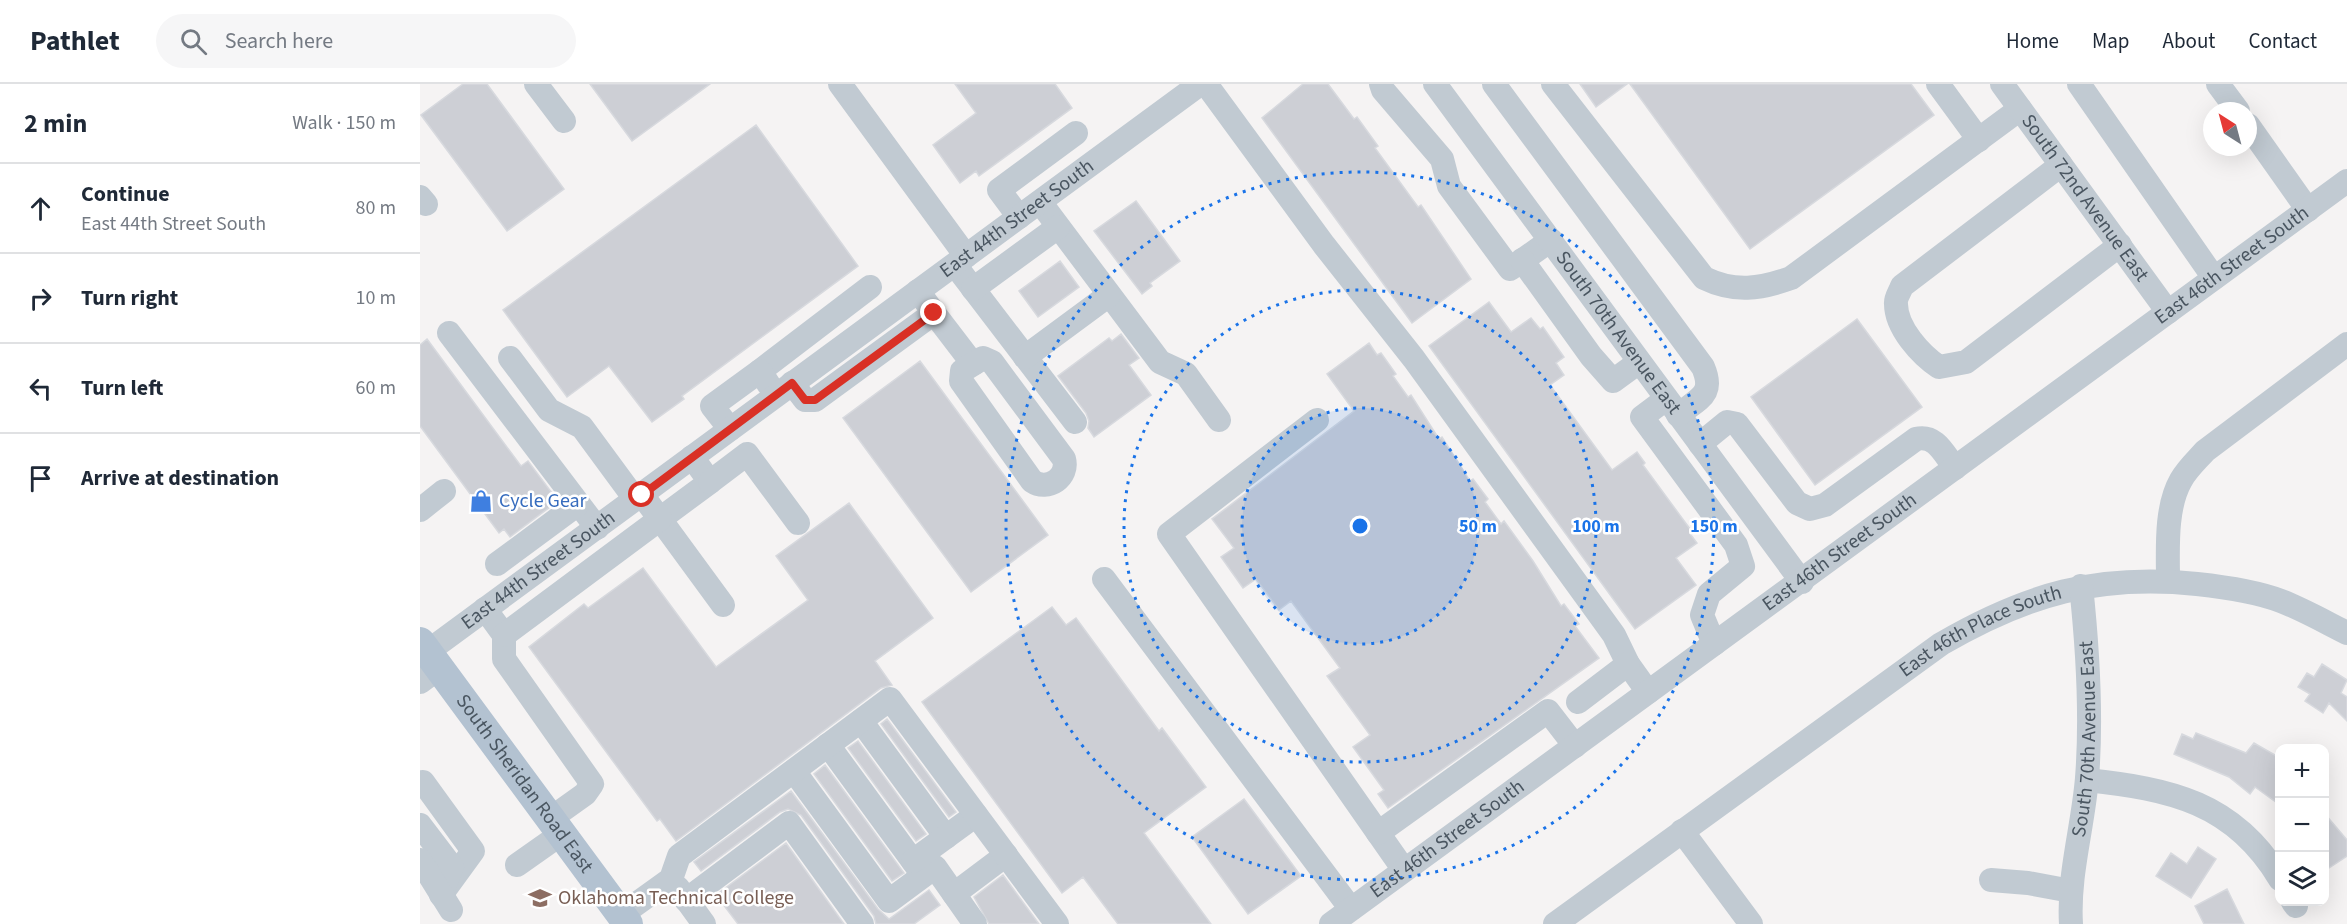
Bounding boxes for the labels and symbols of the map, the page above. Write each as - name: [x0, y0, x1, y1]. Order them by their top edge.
- north arrow: [2203, 102, 2257, 156]
- street label: South 72nd Avenue East: [2014, 108, 2156, 288]
- street label: East 44th Street South: [934, 152, 1100, 285]
- street label: East 46th Street South: [2149, 199, 2315, 331]
- street label: South 70th Avenue East: [1549, 245, 1688, 420]
- route end: [920, 299, 946, 325]
- route start: [628, 481, 654, 507]
- street label: East 46th Street South: [1757, 486, 1923, 618]
- place label: Cycle Gear: [499, 487, 587, 515]
- shop icon: Cycle Gear: [468, 488, 494, 514]
- street label: East 44th Street South: [455, 504, 621, 636]
- text: 50 m: [1459, 514, 1497, 539]
- text: 100 m: [1572, 514, 1620, 539]
- text: 150 m: [1690, 514, 1738, 539]
- centre of rings: [1350, 516, 1370, 536]
- street label: East 46th Place South: [1893, 579, 2065, 684]
- street label: South 70th Avenue East: [2065, 640, 2103, 839]
- street label: South Sheridan Road East: [449, 688, 600, 879]
- street label: East 46th Street South: [1364, 773, 1530, 905]
- place label: Oklahoma Technical College: [558, 884, 794, 912]
- school or university icon: Oklahoma Technical College: [527, 885, 553, 911]

